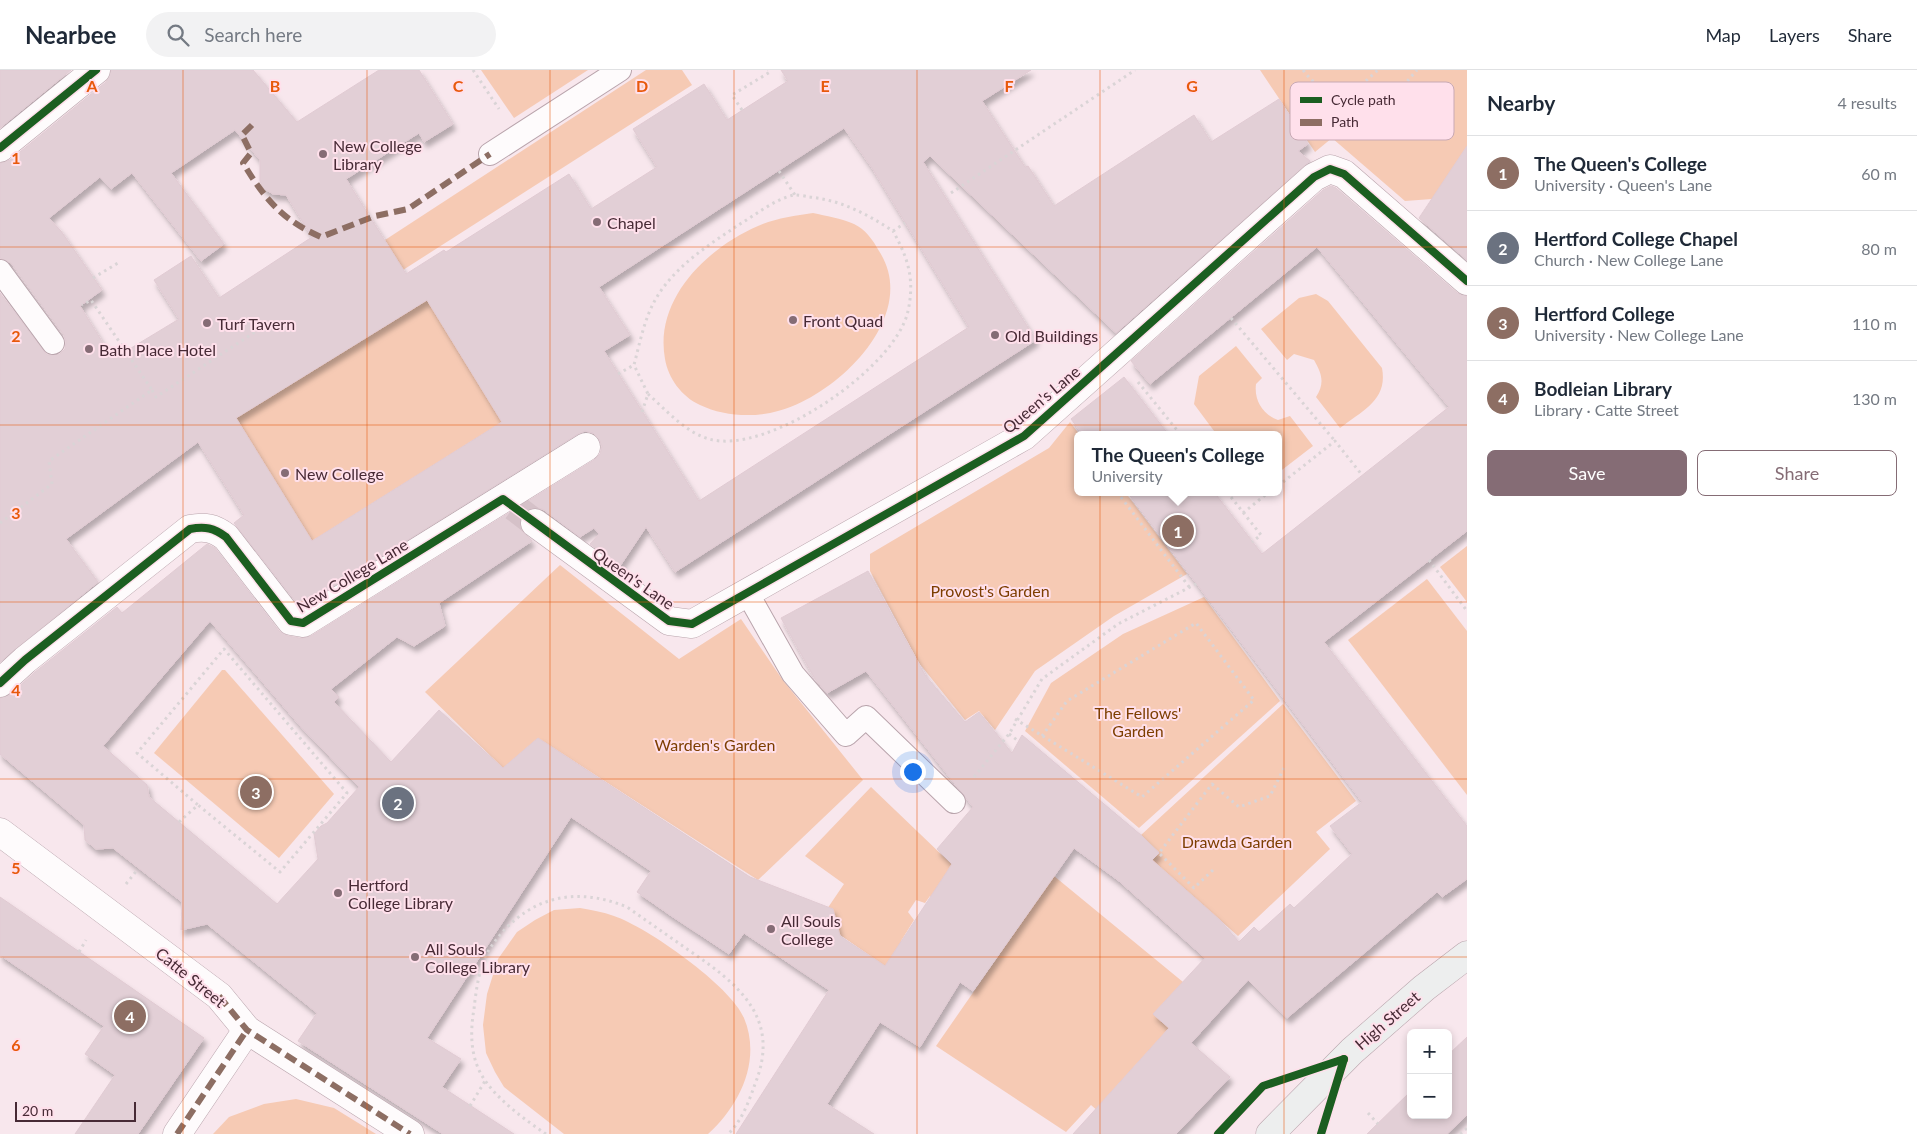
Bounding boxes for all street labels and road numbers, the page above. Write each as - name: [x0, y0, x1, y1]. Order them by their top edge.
- street label: Queen's Lane: [999, 361, 1083, 437]
- street label: New College Lane: [293, 534, 411, 616]
- street label: Queen's Lane: [590, 543, 678, 613]
- street label: Catte Street: [152, 943, 230, 1011]
- street label: High Street: [1351, 987, 1423, 1053]

